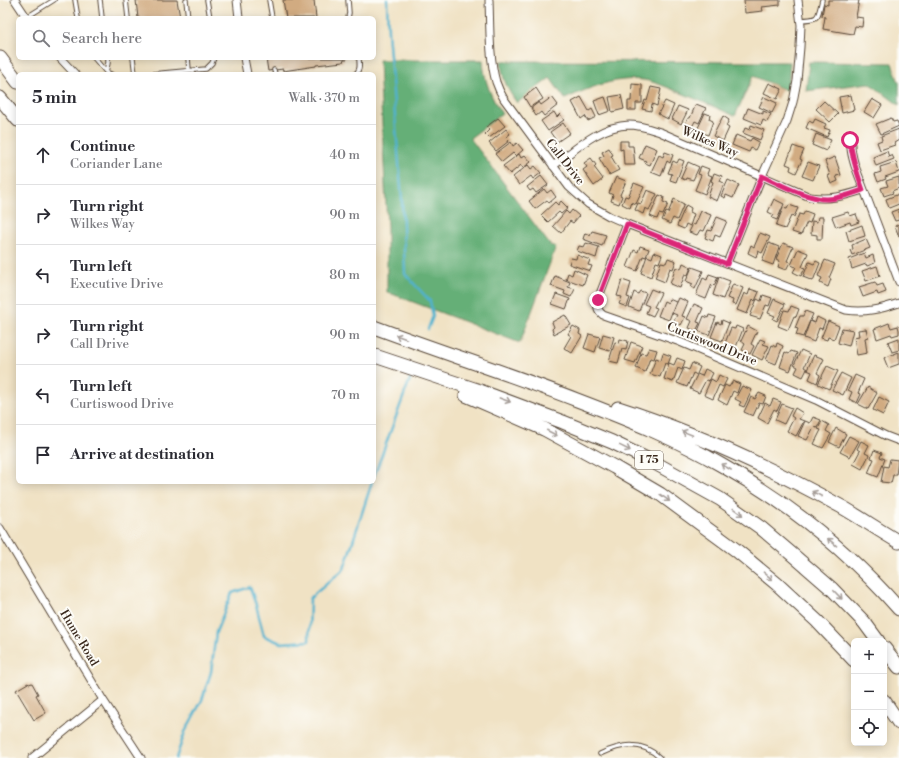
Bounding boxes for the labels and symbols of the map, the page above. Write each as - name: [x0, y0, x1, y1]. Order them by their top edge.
- street label: Wilkes Way: [679, 123, 741, 161]
- route start: [841, 131, 859, 149]
- street label: Call Drive: [542, 136, 588, 188]
- route end: [589, 291, 607, 309]
- street label: Curtiswood Drive: [665, 319, 759, 369]
- one-way arrow: [395, 333, 408, 340]
- one-way arrow: [498, 396, 510, 404]
- one-way arrow: [682, 428, 694, 436]
- one-way arrow: [546, 430, 558, 437]
- one-way arrow: [619, 445, 631, 453]
- road number: I 75: [635, 451, 663, 469]
- one-way arrow: [720, 463, 732, 471]
- one-way arrow: [811, 490, 823, 497]
- one-way arrow: [659, 493, 670, 502]
- one-way arrow: [733, 508, 744, 516]
- one-way arrow: [826, 538, 837, 547]
- one-way arrow: [762, 572, 773, 581]
- one-way arrow: [833, 590, 843, 600]
- street label: Hume Road: [56, 607, 102, 669]

